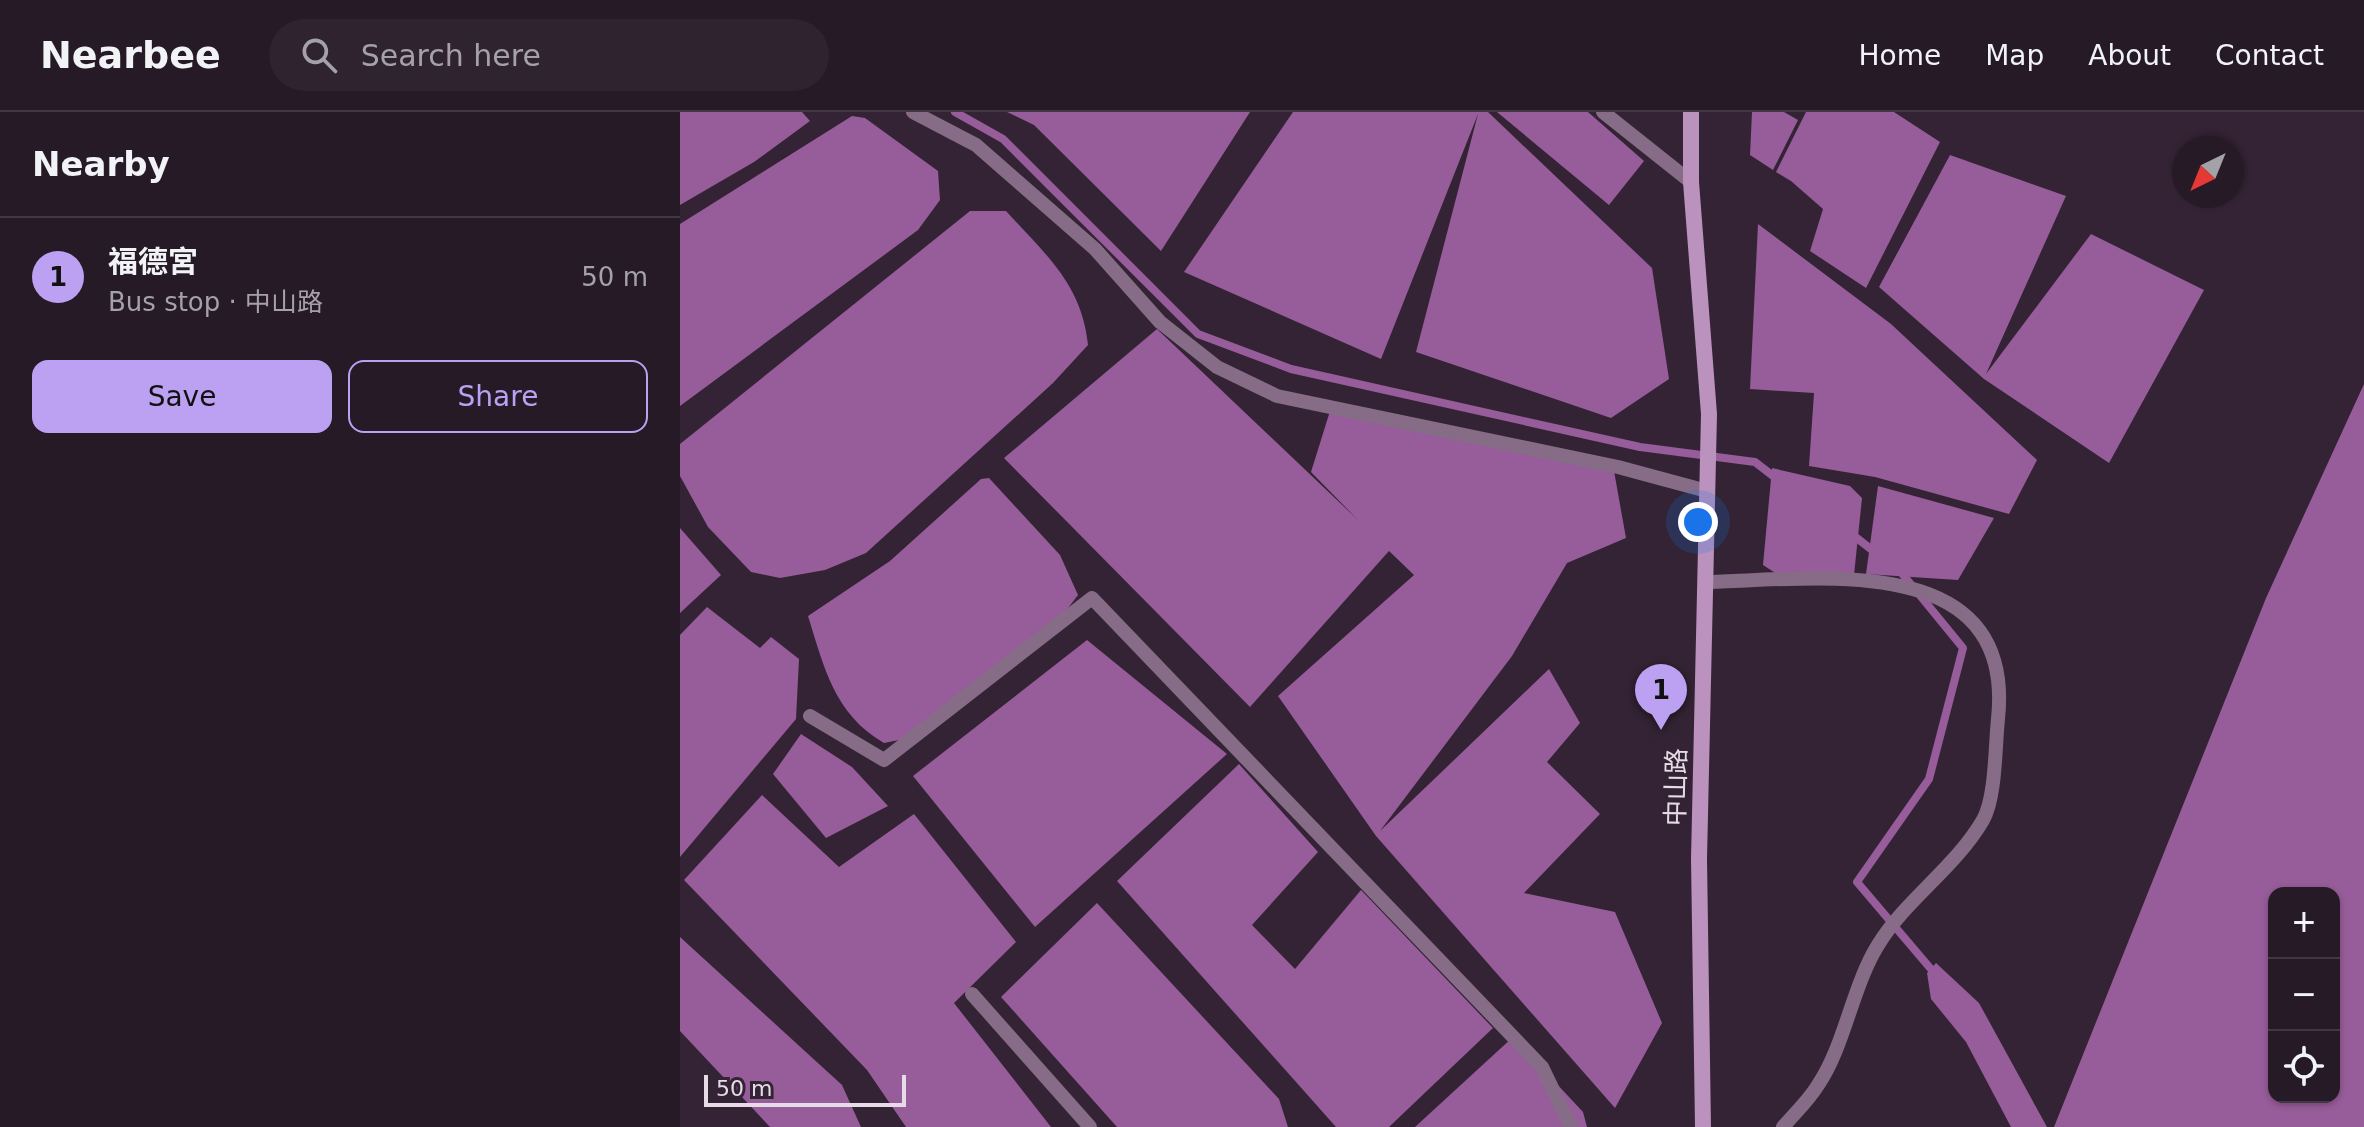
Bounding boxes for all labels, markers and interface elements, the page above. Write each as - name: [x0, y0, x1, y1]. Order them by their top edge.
- search box: [269, 19, 829, 91]
- text: Nearbee: [40, 33, 221, 77]
- icon: search: [297, 33, 341, 77]
- text: Search here: [361, 38, 541, 73]
- text: Home: [1858, 39, 1941, 72]
- text: Map: [1985, 39, 2044, 72]
- text: About: [2088, 39, 2171, 72]
- text: Contact: [2215, 39, 2324, 72]
- north arrow: [2172, 136, 2244, 208]
- text: Nearby: [32, 144, 170, 184]
- text: 福德宮: [108, 244, 198, 279]
- text: 1: [49, 262, 67, 292]
- text: 50 m: [581, 262, 648, 292]
- text: Bus stop · 中山路: [108, 287, 323, 317]
- button: Save: [32, 360, 332, 433]
- button: Share: [348, 360, 648, 433]
- your location: [1678, 502, 1718, 542]
- pin: 1: [1635, 664, 1687, 730]
- street label: 中山路: [1660, 748, 1692, 826]
- map controls: [2268, 887, 2340, 1103]
- button: +: [2268, 887, 2340, 959]
- button: −: [2268, 959, 2340, 1031]
- button: locate: [2268, 1031, 2340, 1103]
- scale bar: [704, 1071, 906, 1107]
- text: 50 m: [716, 1076, 772, 1101]

